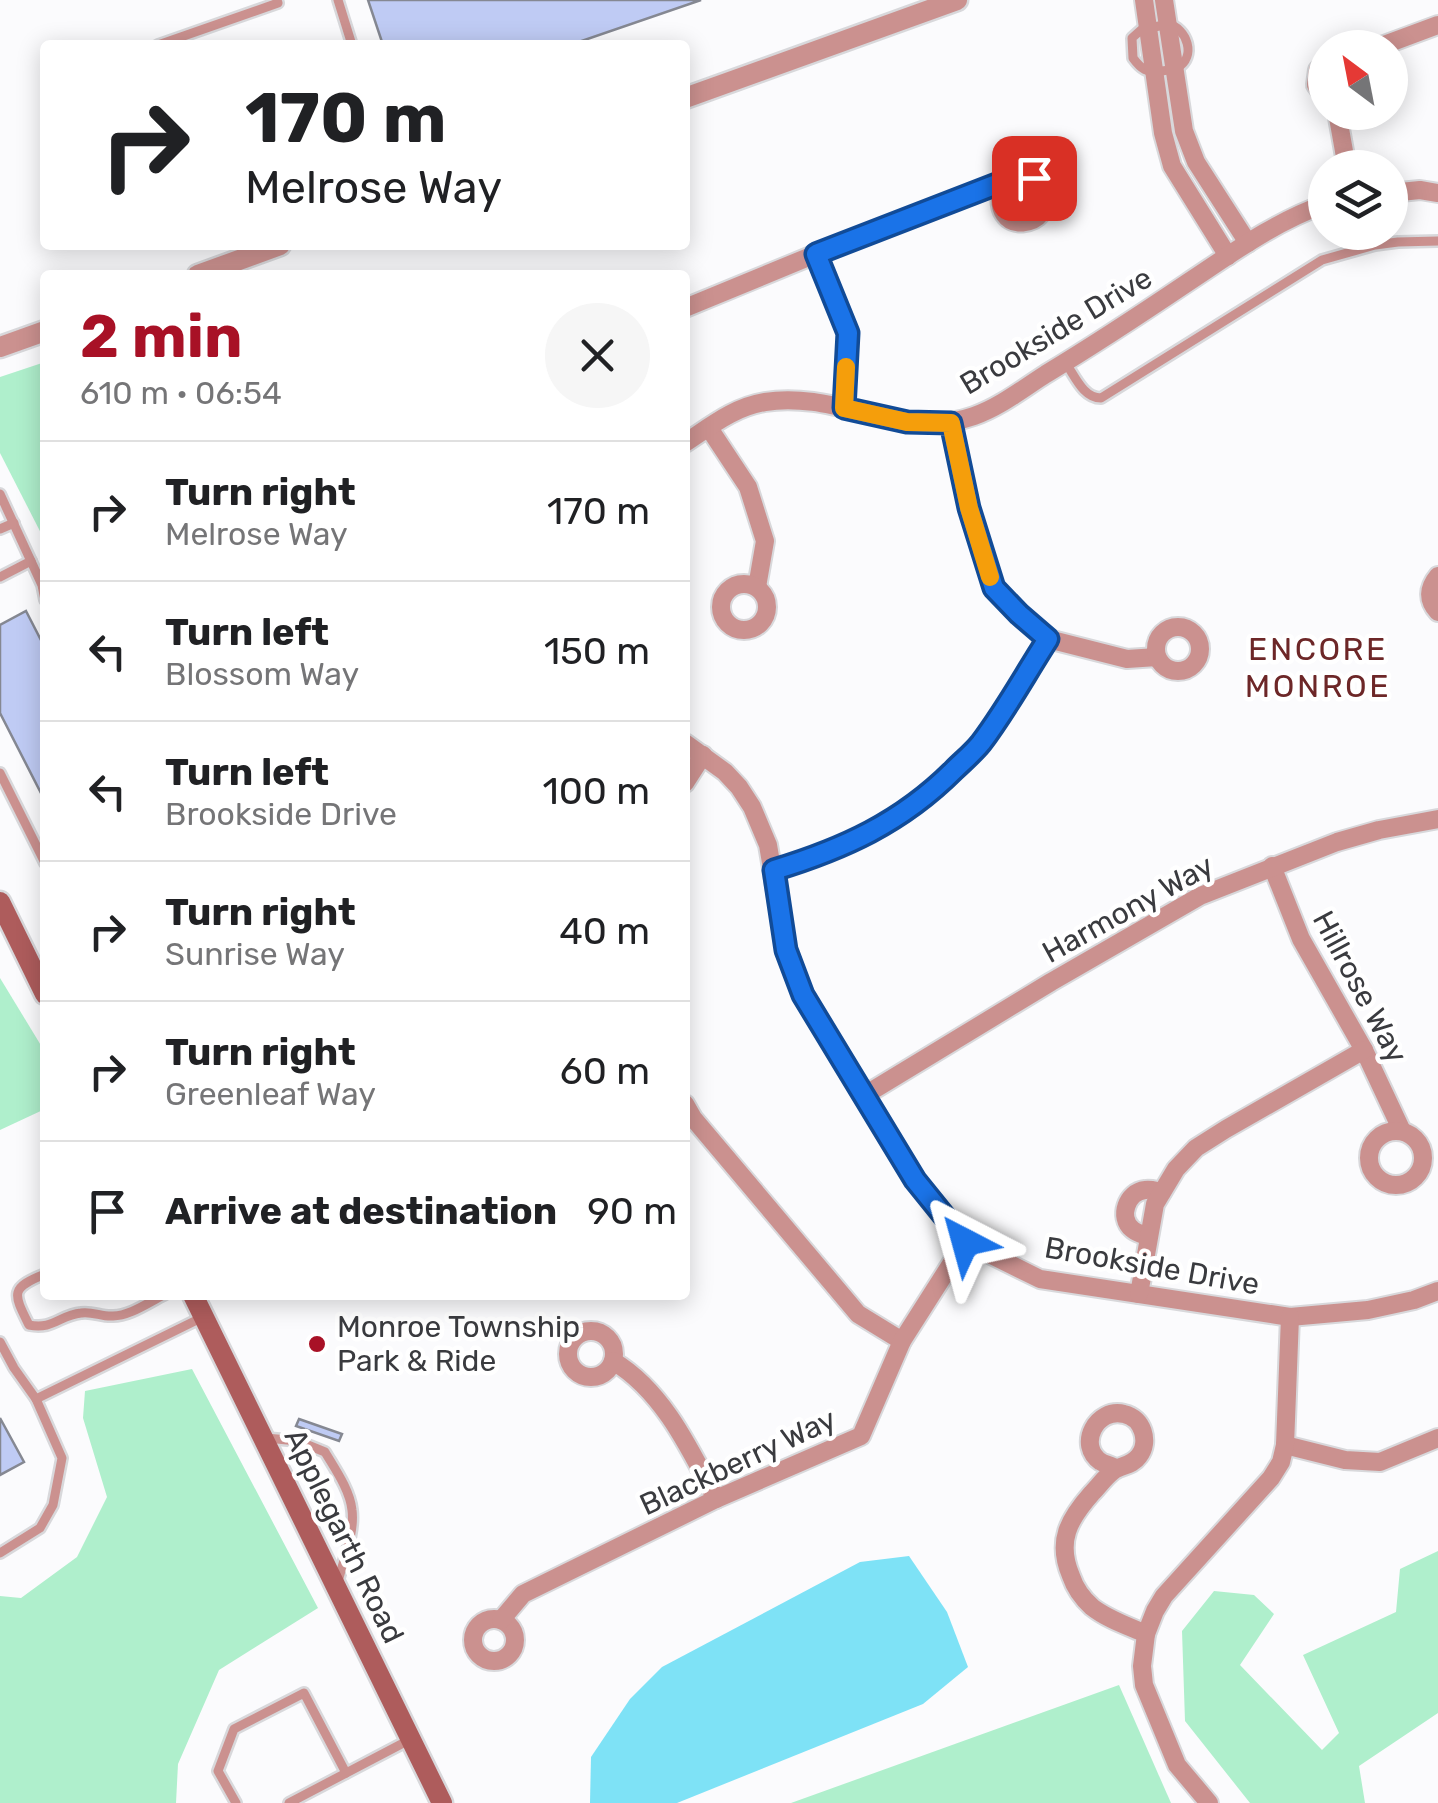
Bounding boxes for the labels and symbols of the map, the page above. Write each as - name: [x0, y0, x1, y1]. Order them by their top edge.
- north arrow: [1308, 30, 1408, 130]
- pin: [992, 136, 1077, 221]
- street label: Brookside Drive: [953, 260, 1159, 402]
- district label: ENCORE MONROE: [1245, 630, 1391, 705]
- street label: Harmony Way: [1036, 847, 1220, 971]
- street label: Hillrose Way: [1305, 905, 1415, 1069]
- position arrow: [913, 1190, 1017, 1294]
- street label: Brookside Drive: [1042, 1229, 1262, 1303]
- place label: Monroe Township Park & Ride: [337, 1309, 580, 1379]
- marker: Monroe Township Park & Ride: [306, 1333, 328, 1355]
- street label: Blackberry Way: [634, 1401, 842, 1523]
- street label: Applegarth Road: [276, 1423, 412, 1649]

